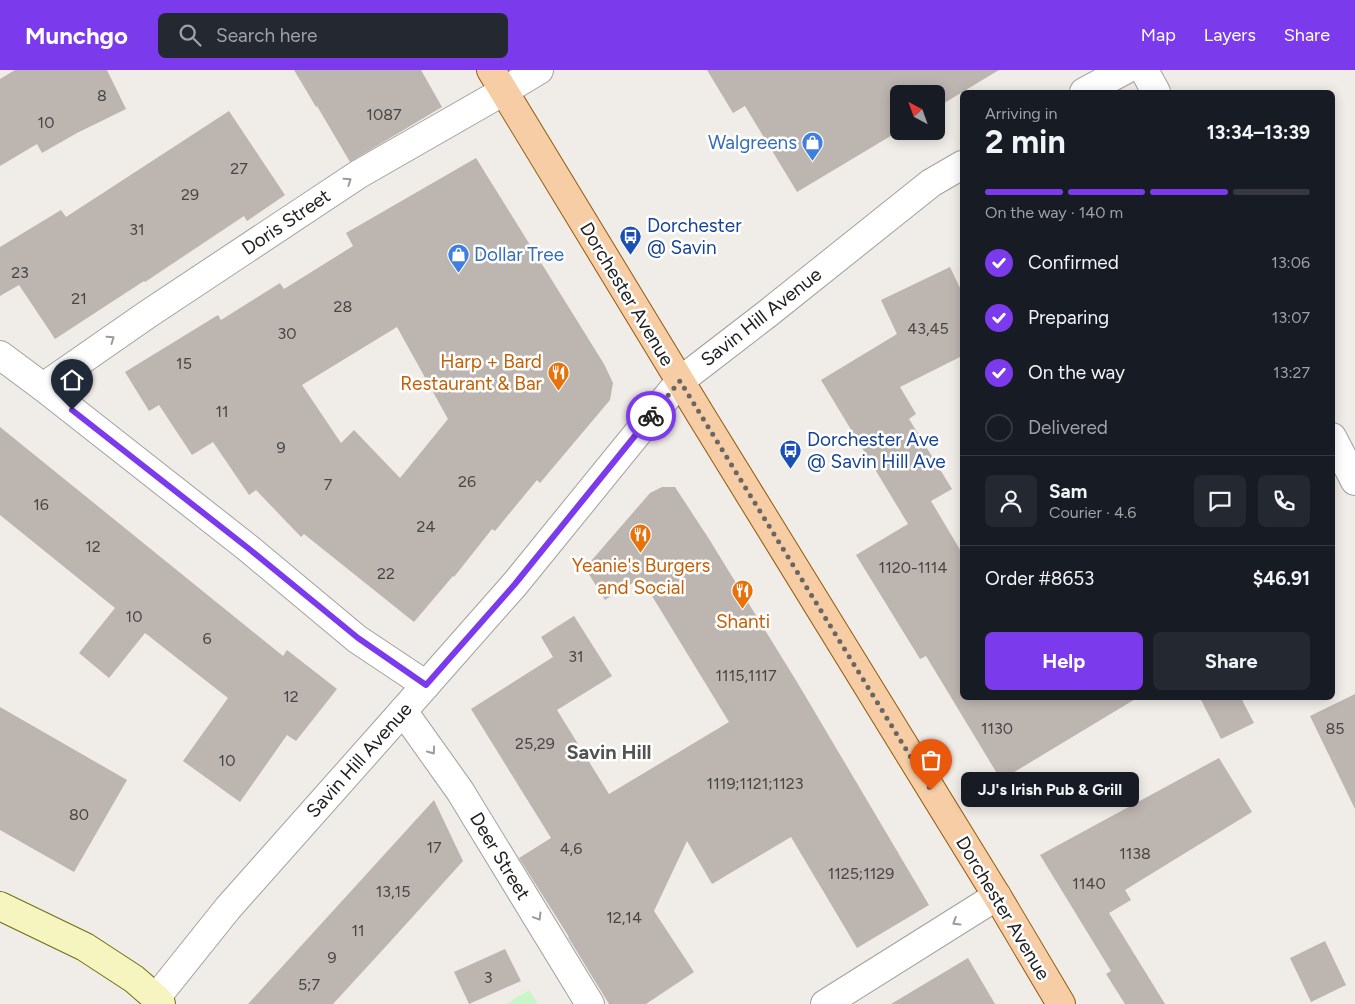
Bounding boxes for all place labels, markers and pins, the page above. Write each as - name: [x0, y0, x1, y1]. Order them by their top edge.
- shop icon: Walgreens: [801, 130, 825, 161]
- place label: Walgreens: [708, 131, 797, 154]
- place label: Dorchester @ Savin: [647, 214, 742, 259]
- bus stop icon: Dorchester @ Savin: [619, 224, 643, 255]
- shop icon: Dollar Tree: [446, 242, 470, 273]
- place label: Dollar Tree: [474, 243, 564, 266]
- place label: Harp + Bard Restaurant & Bar: [400, 350, 543, 395]
- pin: [51, 359, 93, 410]
- restaurant icon: Harp + Bard Restaurant & Bar: [546, 360, 570, 391]
- place label: Dorchester Ave @ Savin Hill Ave: [807, 428, 946, 473]
- bus stop icon: Dorchester Ave @ Savin Hill Ave: [779, 438, 803, 469]
- restaurant icon: Yeanie's Burgers and Social: [629, 522, 653, 553]
- place label: Yeanie's Burgers and Social: [572, 554, 710, 599]
- restaurant icon: Shanti: [731, 578, 755, 609]
- place label: Shanti: [716, 610, 770, 633]
- pin: [910, 739, 952, 790]
- callout: JJ's Irish Pub & Grill: [961, 772, 1138, 808]

